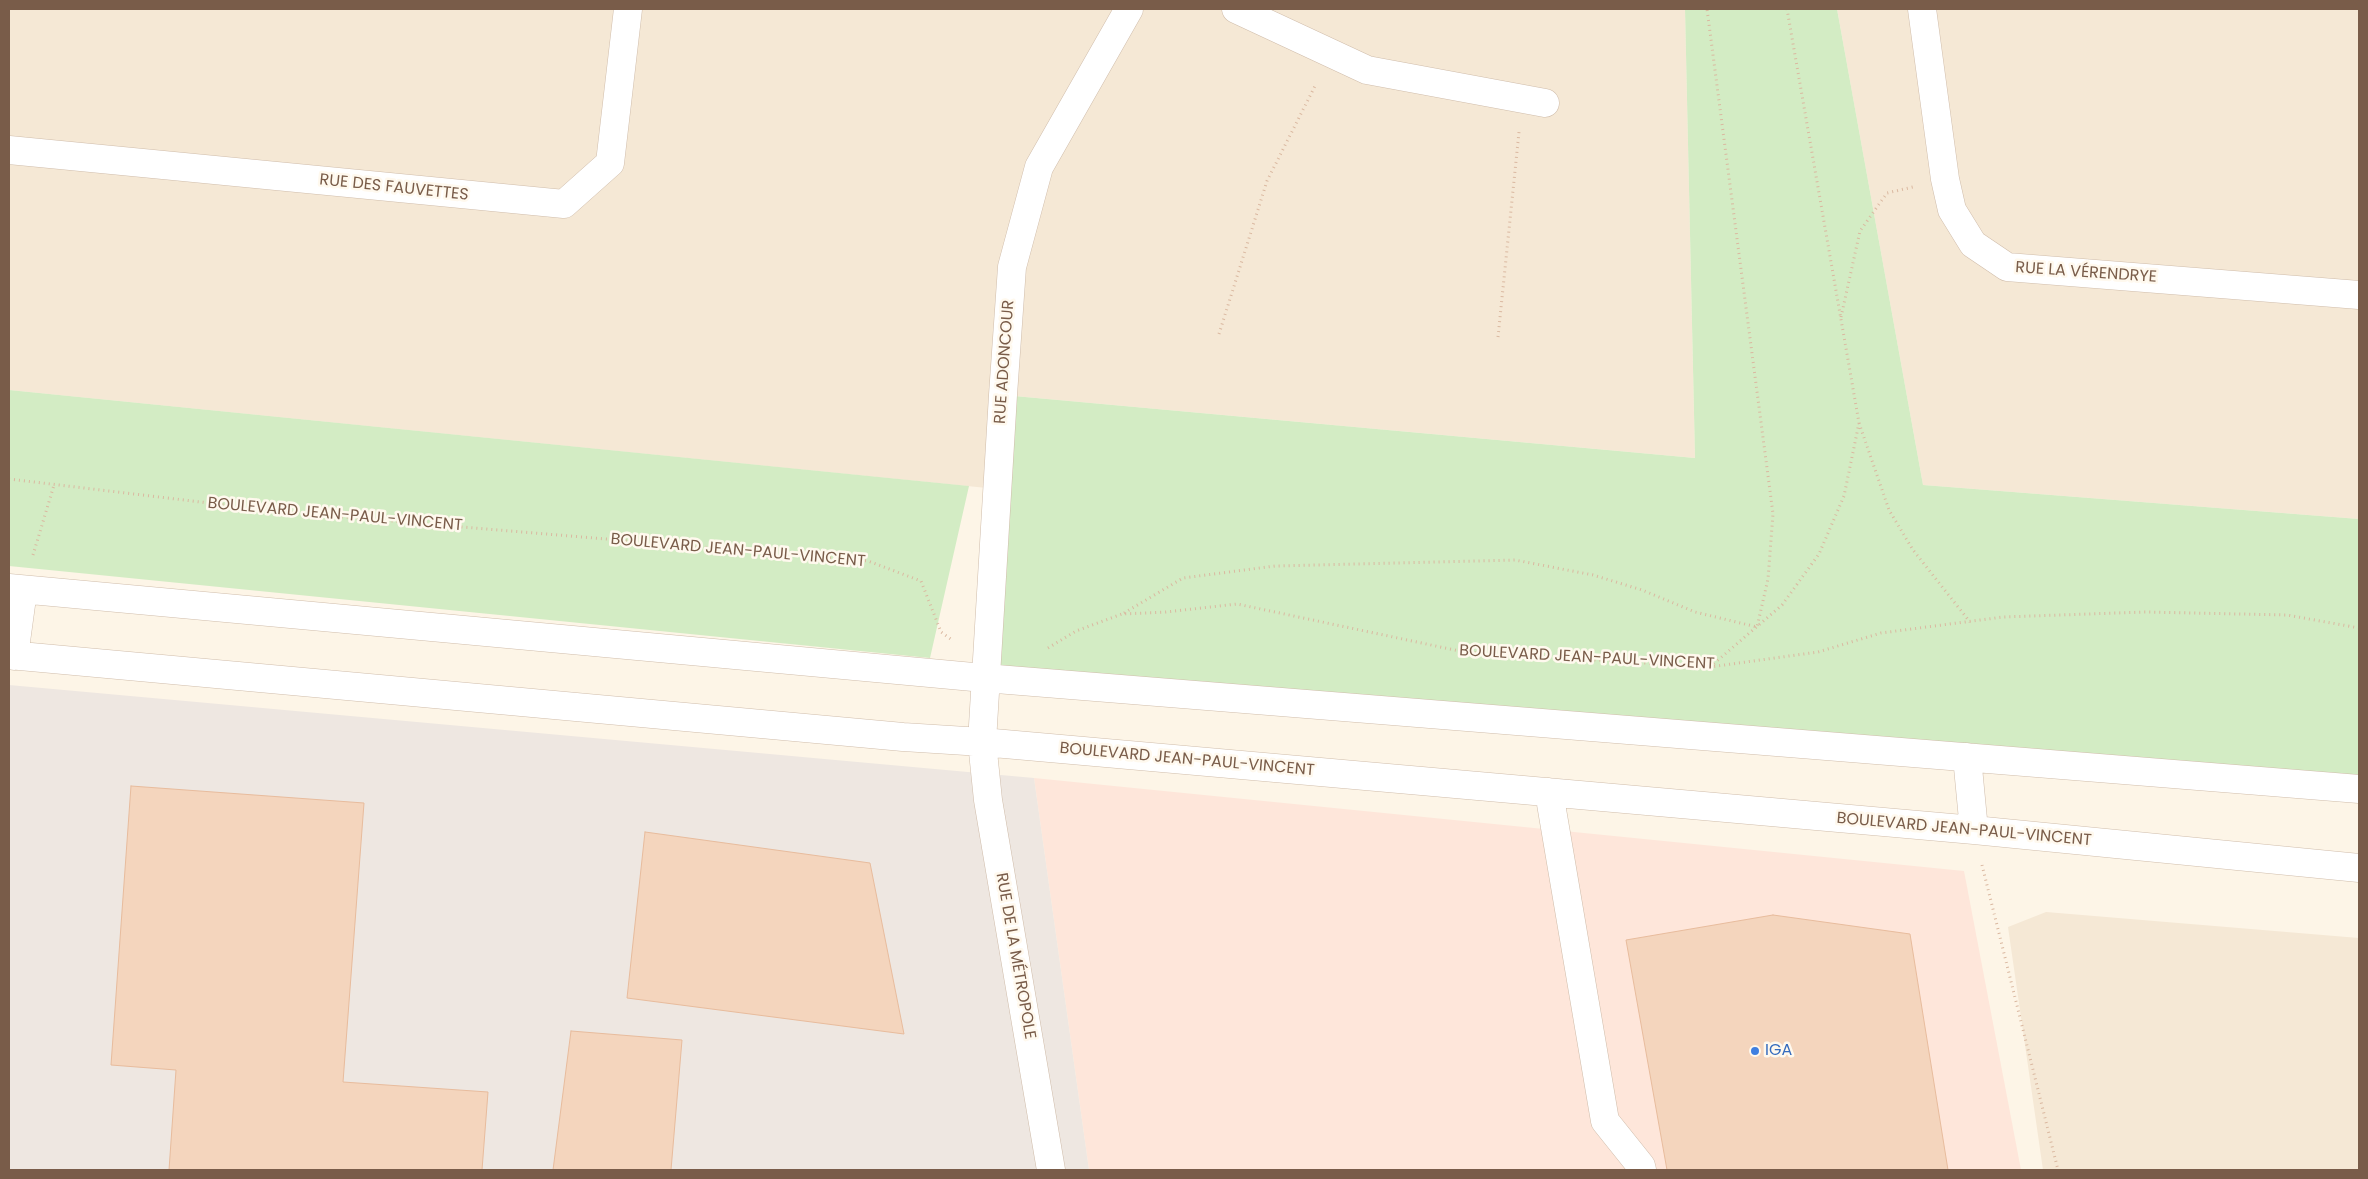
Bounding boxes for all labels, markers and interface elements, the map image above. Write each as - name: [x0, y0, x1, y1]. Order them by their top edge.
- street label: RUE DES FAUVETTES: [319, 171, 469, 205]
- street label: RUE LA VÉRENDRYE: [2015, 258, 2157, 288]
- street label: RUE ADONCOUR: [991, 299, 1019, 425]
- street label: BOULEVARD JEAN-PAUL-VINCENT: [207, 494, 463, 536]
- street label: BOULEVARD JEAN-PAUL-VINCENT: [610, 530, 866, 572]
- street label: BOULEVARD JEAN-PAUL-VINCENT: [1459, 642, 1715, 674]
- street label: BOULEVARD JEAN-PAUL-VINCENT: [1059, 739, 1315, 781]
- street label: BOULEVARD JEAN-PAUL-VINCENT: [1836, 809, 2092, 851]
- street label: RUE DE LA MÉTROPOLE: [991, 871, 1039, 1041]
- place label: IGA: [1765, 1041, 1792, 1061]
- marker: IGA: [1749, 1045, 1761, 1057]

